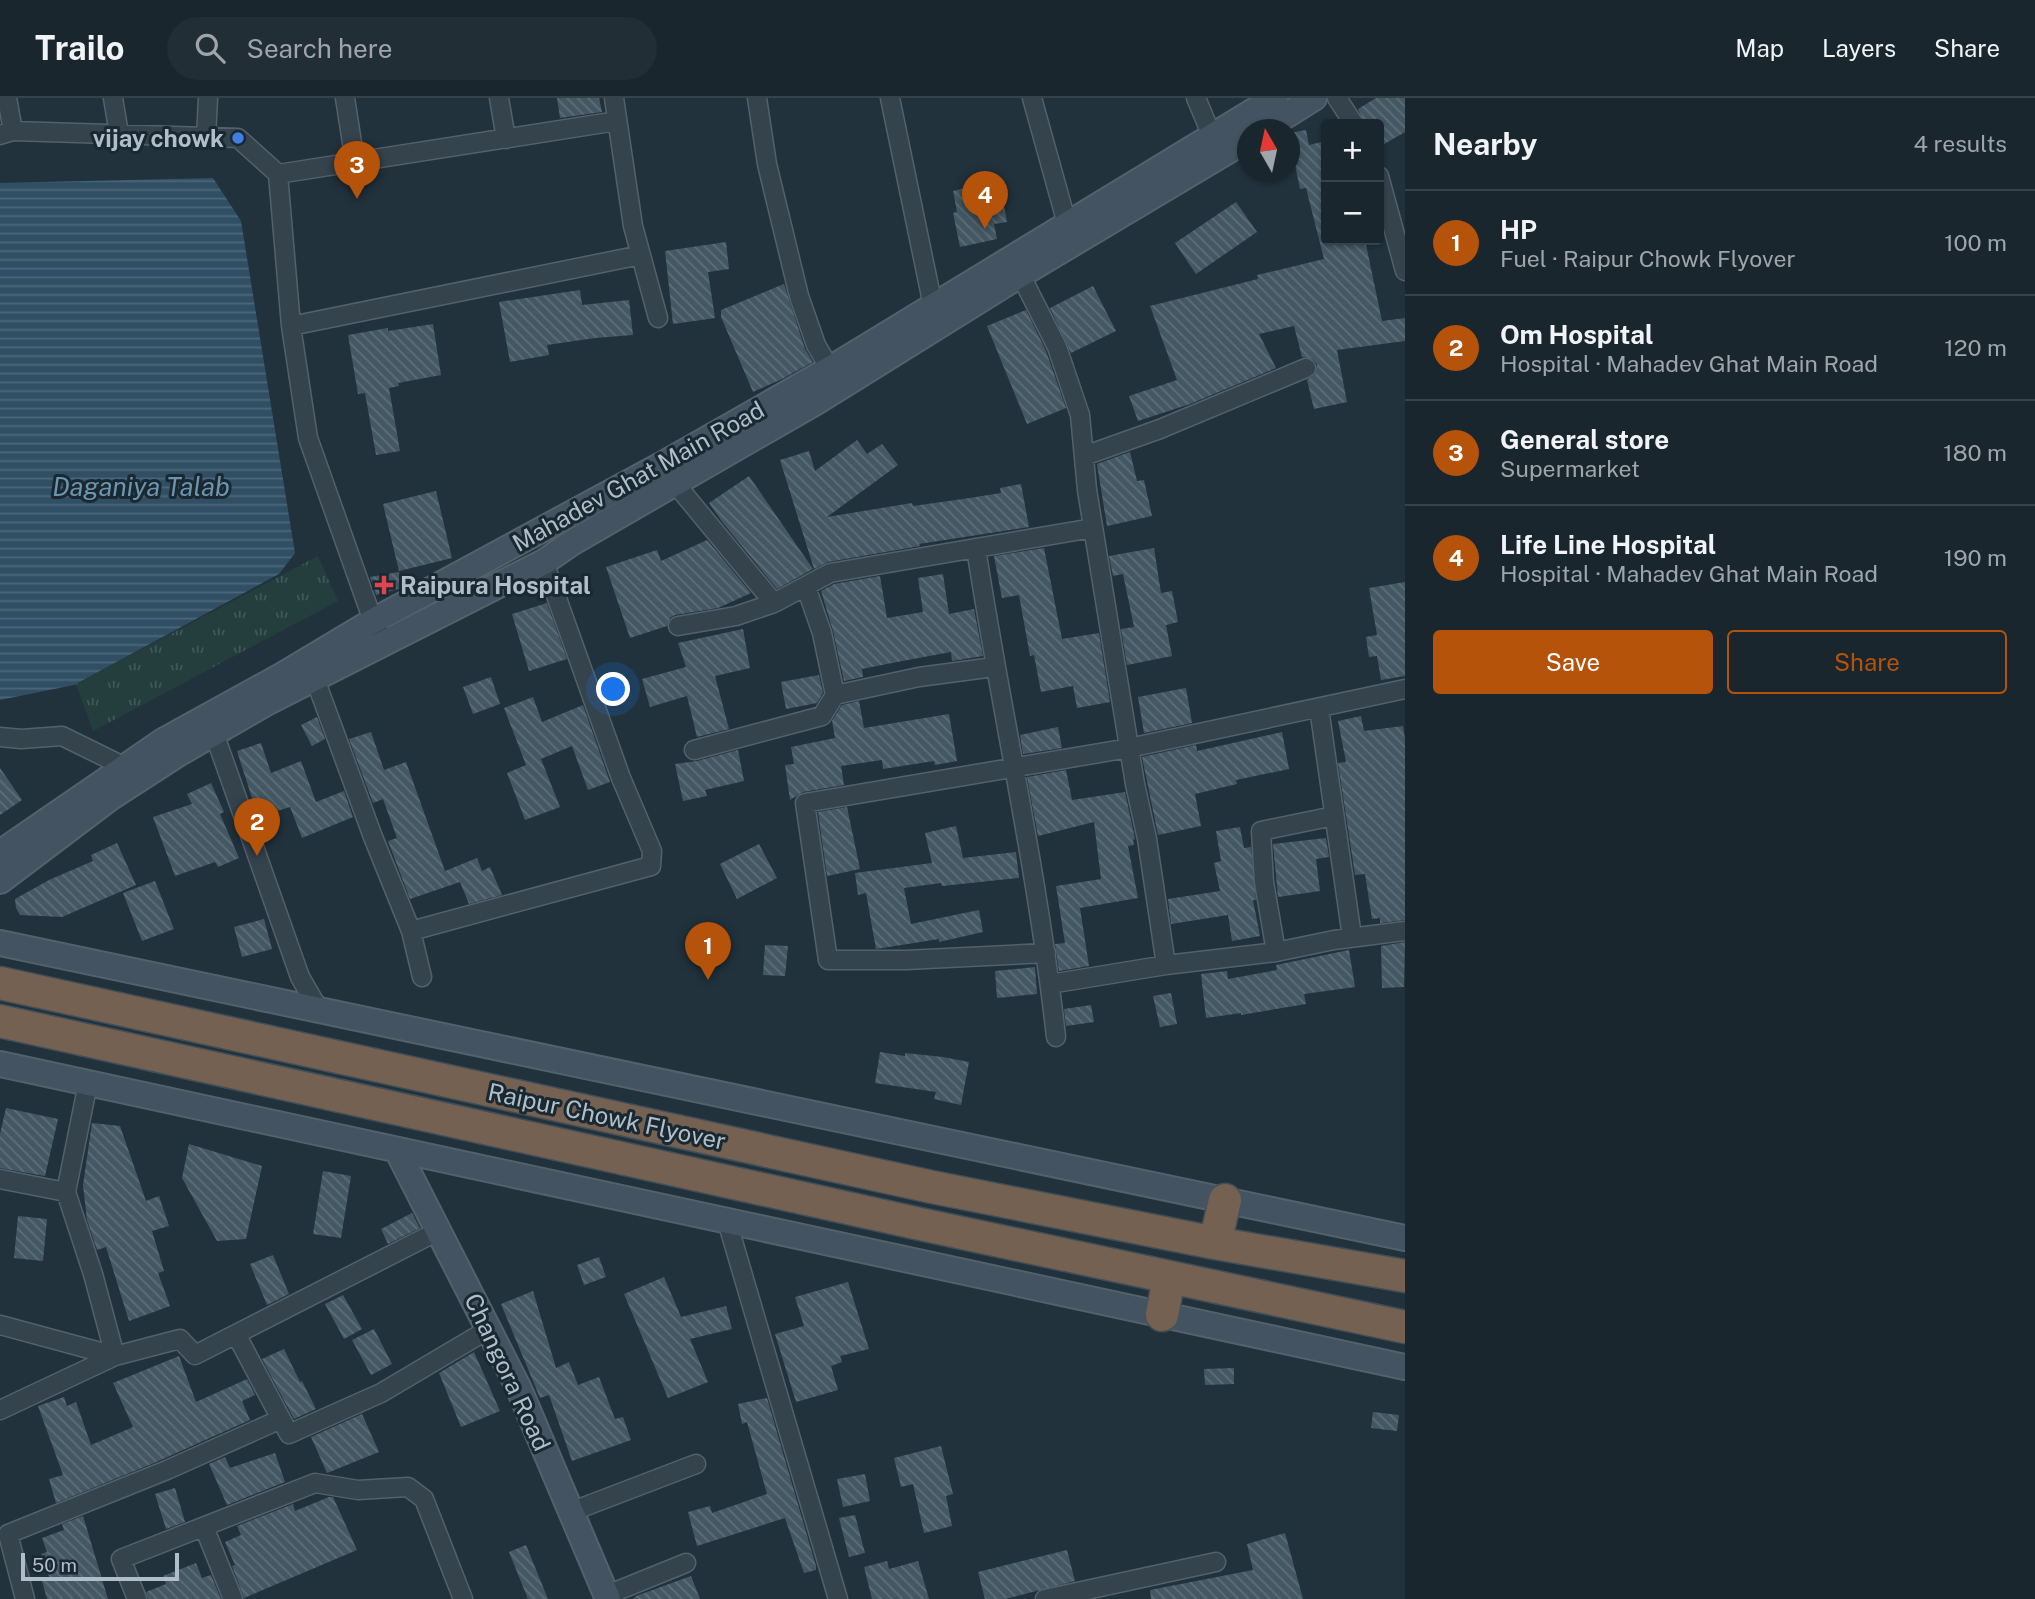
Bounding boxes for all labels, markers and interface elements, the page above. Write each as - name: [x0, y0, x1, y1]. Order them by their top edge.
- search box: [167, 17, 657, 80]
- text: Trailo: [35, 29, 125, 67]
- icon: search: [191, 29, 229, 67]
- text: Search here: [247, 33, 392, 64]
- text: Map: [1735, 34, 1784, 62]
- text: Layers: [1822, 34, 1896, 62]
- text: Share: [1934, 34, 2000, 62]
- north arrow: [1237, 119, 1300, 182]
- map controls: [1321, 119, 1384, 245]
- button: +: [1321, 119, 1384, 182]
- place label: vijay chowk: [93, 124, 224, 152]
- text: Nearby: [1433, 126, 1537, 162]
- marker: vijay chowk: [230, 130, 246, 146]
- text: 4 results: [1913, 130, 2007, 157]
- pin: 3: [334, 141, 380, 199]
- pin: 4: [962, 171, 1008, 229]
- button: −: [1321, 182, 1384, 245]
- text: HP: [1500, 214, 1537, 245]
- text: 1: [1451, 229, 1461, 256]
- text: 100 m: [1944, 229, 2007, 256]
- text: Fuel · Raipur Chowk Flyover: [1500, 245, 1796, 272]
- text: Om Hospital: [1500, 319, 1654, 350]
- text: 2: [1449, 334, 1463, 361]
- text: 120 m: [1944, 334, 2007, 361]
- text: Hospital · Mahadev Ghat Main Road: [1500, 350, 1878, 377]
- street label: Mahadev Ghat Main Road: [507, 395, 769, 557]
- text: General store: [1500, 424, 1669, 455]
- text: 3: [1448, 439, 1464, 466]
- text: 180 m: [1943, 439, 2007, 466]
- text: Supermarket: [1500, 455, 1640, 482]
- water label: Daganiya Talab: [52, 471, 230, 502]
- text: Life Line Hospital: [1500, 529, 1716, 560]
- text: 4: [1448, 544, 1464, 571]
- text: 190 m: [1944, 544, 2007, 571]
- text: Hospital · Mahadev Ghat Main Road: [1500, 560, 1878, 587]
- place label: Raipura Hospital: [400, 571, 591, 599]
- marker: Raipura Hospital: [374, 575, 394, 595]
- button: Save: [1433, 630, 1713, 694]
- button: Share: [1727, 630, 2007, 694]
- your location: [596, 672, 630, 706]
- pin: 2: [234, 798, 280, 856]
- pin: 1: [685, 922, 731, 980]
- street label: Raipur Chowk Flyover: [485, 1077, 729, 1155]
- street label: Changora Road: [459, 1289, 557, 1455]
- scale bar: [21, 1550, 178, 1582]
- text: 50 m: [32, 1554, 77, 1576]

